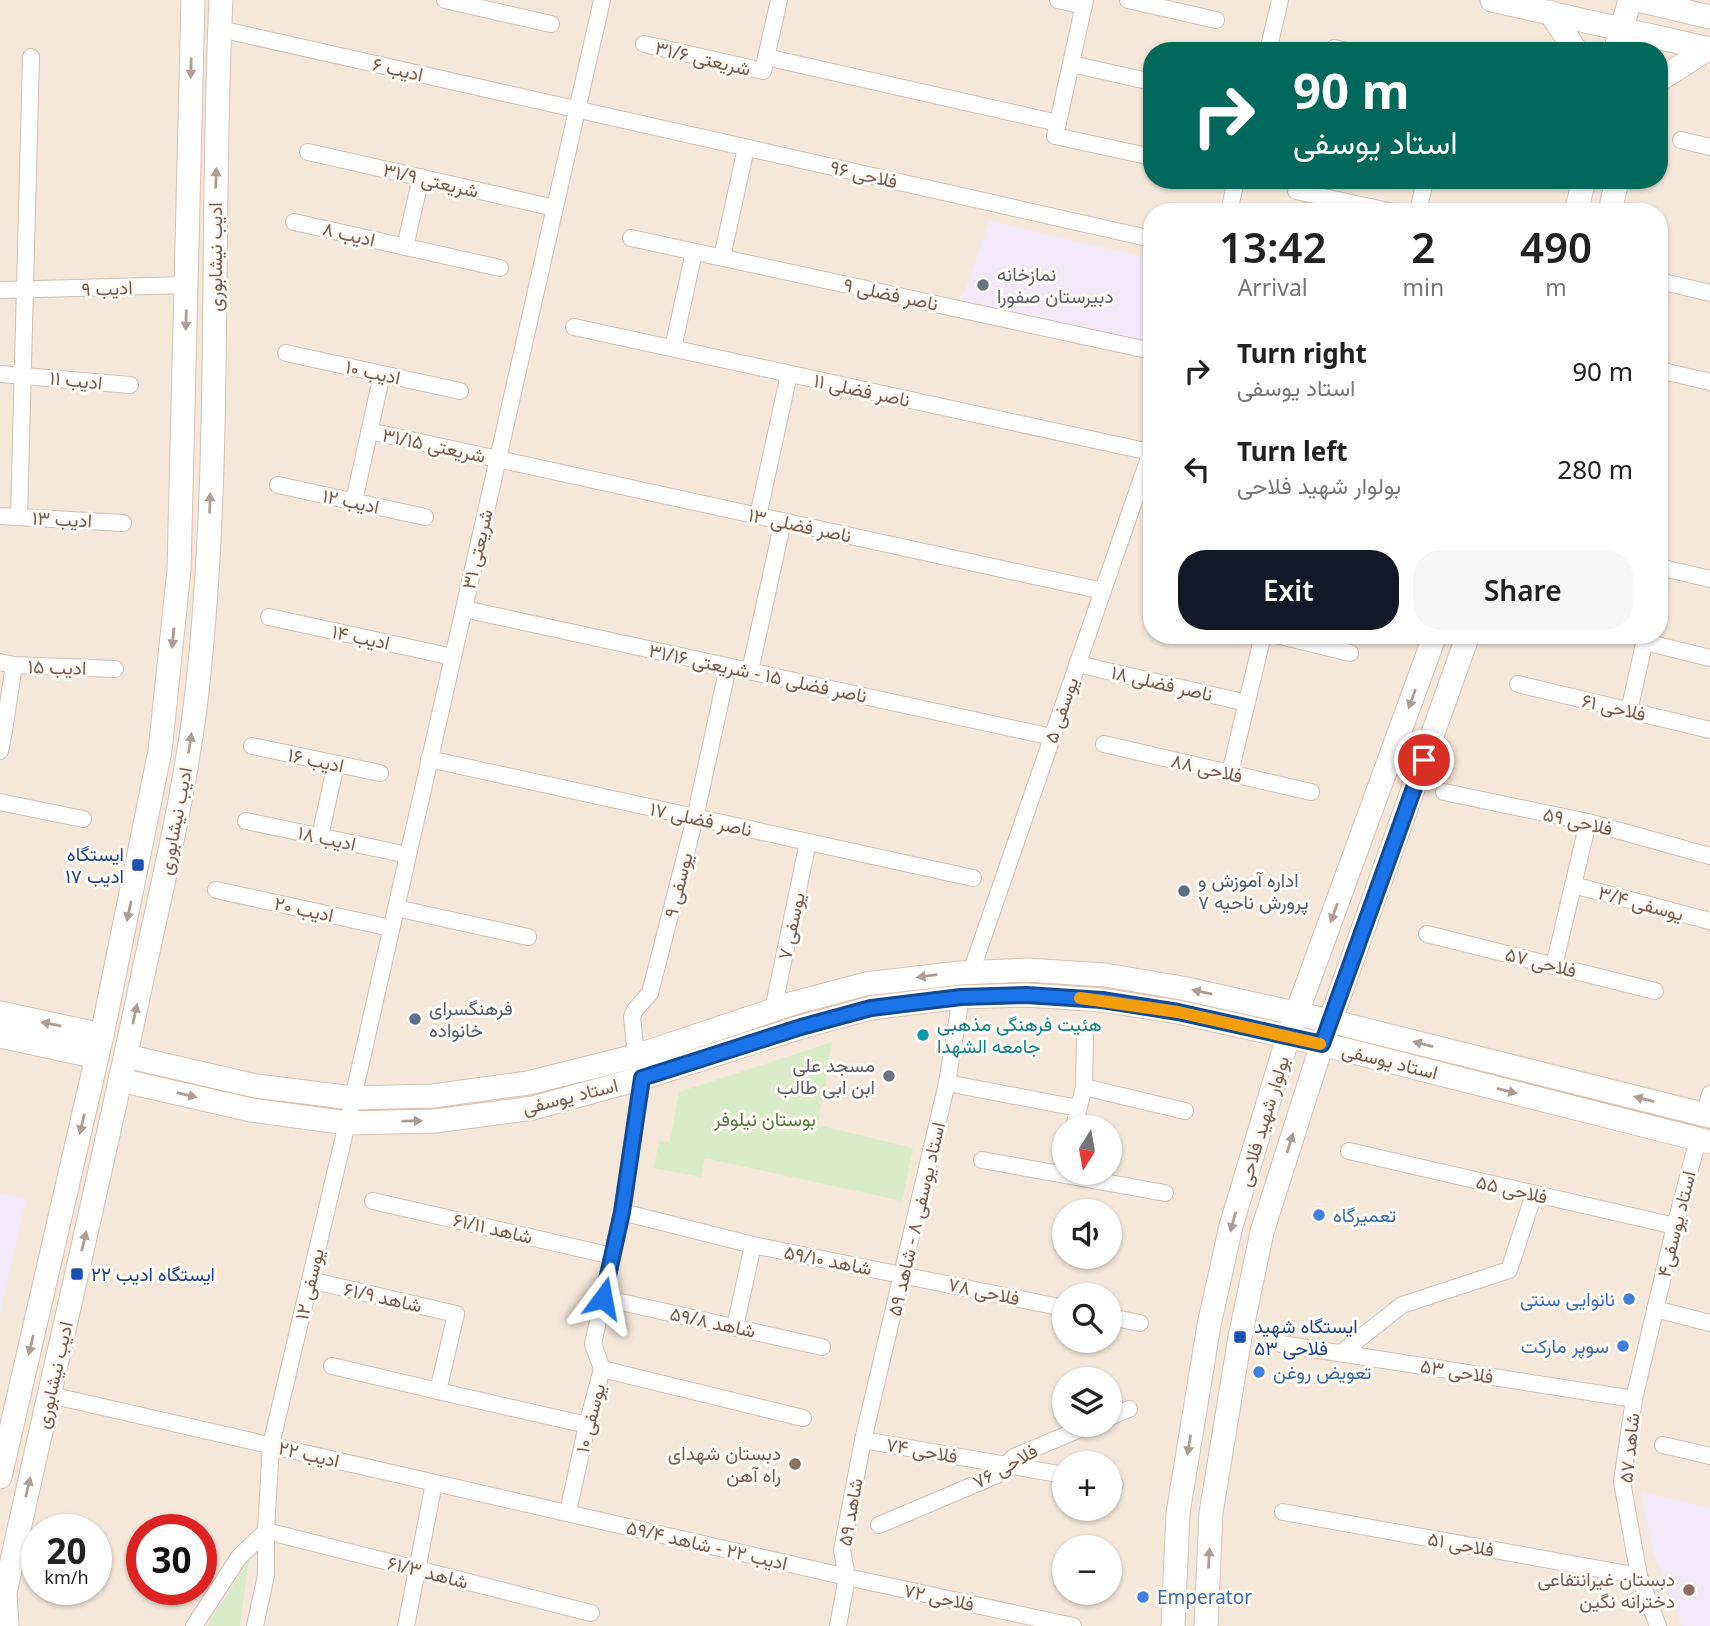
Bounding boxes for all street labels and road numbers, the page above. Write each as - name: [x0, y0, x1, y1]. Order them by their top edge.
- street label: شریعتی ۳۱/۶: [653, 34, 753, 82]
- street label: ادیب ۶: [370, 51, 426, 87]
- street label: فلاحی ۹۶: [828, 154, 900, 194]
- street label: شریعتی ۳۱/۹: [381, 156, 481, 204]
- street label: ادیب نیشابوری: [202, 202, 228, 312]
- street label: ادیب ۸: [320, 215, 378, 253]
- street label: ناصر فضلی ۹: [841, 271, 941, 317]
- street label: ادیب ۹: [81, 274, 133, 302]
- street label: ادیب ۱۰: [343, 354, 403, 390]
- street label: ادیب ۱۱: [48, 364, 104, 396]
- street label: ناصر فضلی ۱۱: [811, 367, 913, 413]
- street label: شریعتی ۳۱/۱۵: [380, 421, 488, 469]
- street label: ادیب ۱۲: [320, 482, 382, 520]
- street label: ناصر فضلی ۱۳: [746, 501, 854, 549]
- street label: ادیب ۱۳: [31, 504, 93, 534]
- street label: شریعتی ۳۱: [455, 507, 499, 591]
- street label: ادیب ۱۴: [330, 618, 392, 656]
- street label: ناصر فضلی ۱۵ - شریعتی ۳۱/۱۶: [646, 637, 870, 709]
- street label: ادیب ۱۵: [27, 653, 87, 681]
- street label: ناصر فضلی ۱۸: [1109, 659, 1215, 707]
- street label: یوسفی ۵: [1038, 673, 1084, 747]
- street label: فلاحی ۶۱: [1579, 687, 1649, 727]
- street label: ادیب ۱۶: [286, 741, 346, 779]
- street label: فلاحی ۸۸: [1169, 747, 1245, 789]
- street label: ادیب نیشابوری: [152, 765, 198, 877]
- street label: ناصر فضلی ۱۷: [648, 796, 754, 842]
- street label: فلاحی ۵۹: [1541, 800, 1615, 842]
- street label: ادیب ۱۸: [296, 819, 358, 857]
- street label: یوسفی ۹: [657, 850, 699, 920]
- street label: یوسفی ۳/۴: [1595, 879, 1687, 927]
- street label: ادیب ۲۰: [272, 890, 336, 928]
- street label: یوسفی ۷: [771, 890, 811, 962]
- street label: فلاحی ۵۷: [1503, 941, 1579, 983]
- street label: استاد یوسفی: [1339, 1037, 1441, 1085]
- street label: بولوار شهید فلاحی: [1231, 1052, 1295, 1190]
- street label: استاد یوسفی: [519, 1072, 621, 1120]
- street label: استاد یوسفی ۸ - شاهد ۵۹: [881, 1119, 951, 1319]
- street label: فلاحی ۵۵: [1474, 1168, 1550, 1210]
- street label: استاد یوسفی۴: [1650, 1168, 1702, 1280]
- street label: شاهد ۶۱/۱۱: [451, 1206, 535, 1250]
- street label: شاهد ۵۹/‍۱۰: [782, 1239, 874, 1281]
- street label: یوسفی ۱۲: [288, 1246, 330, 1322]
- street label: فلاحی ۷۸: [946, 1271, 1022, 1311]
- street label: شاهد ۶۱/۹: [342, 1275, 425, 1319]
- street label: شاهد ۵۹/۸: [668, 1300, 758, 1344]
- street label: ادیب نیشابوری: [29, 1319, 79, 1431]
- street label: فلاحی ۵۳: [1418, 1352, 1496, 1390]
- street label: یوسفی ۱۰: [569, 1381, 611, 1455]
- street label: شاهد ۵۷: [1612, 1412, 1646, 1484]
- street label: فلاحی ۷۴: [884, 1431, 960, 1469]
- street label: ادیب ۲۲: [276, 1434, 342, 1474]
- street label: فلاحی ۷۶: [968, 1438, 1042, 1494]
- street label: شاهد ۵۹: [831, 1476, 869, 1548]
- street label: ادیب ۲۲ - شاهد ۵۹/۴: [624, 1514, 790, 1576]
- street label: فلاحی ۵۱: [1426, 1525, 1496, 1563]
- street label: شاهد ۶۱/۳: [385, 1549, 471, 1595]
- street label: فلاحی ۷۲: [901, 1577, 977, 1617]

